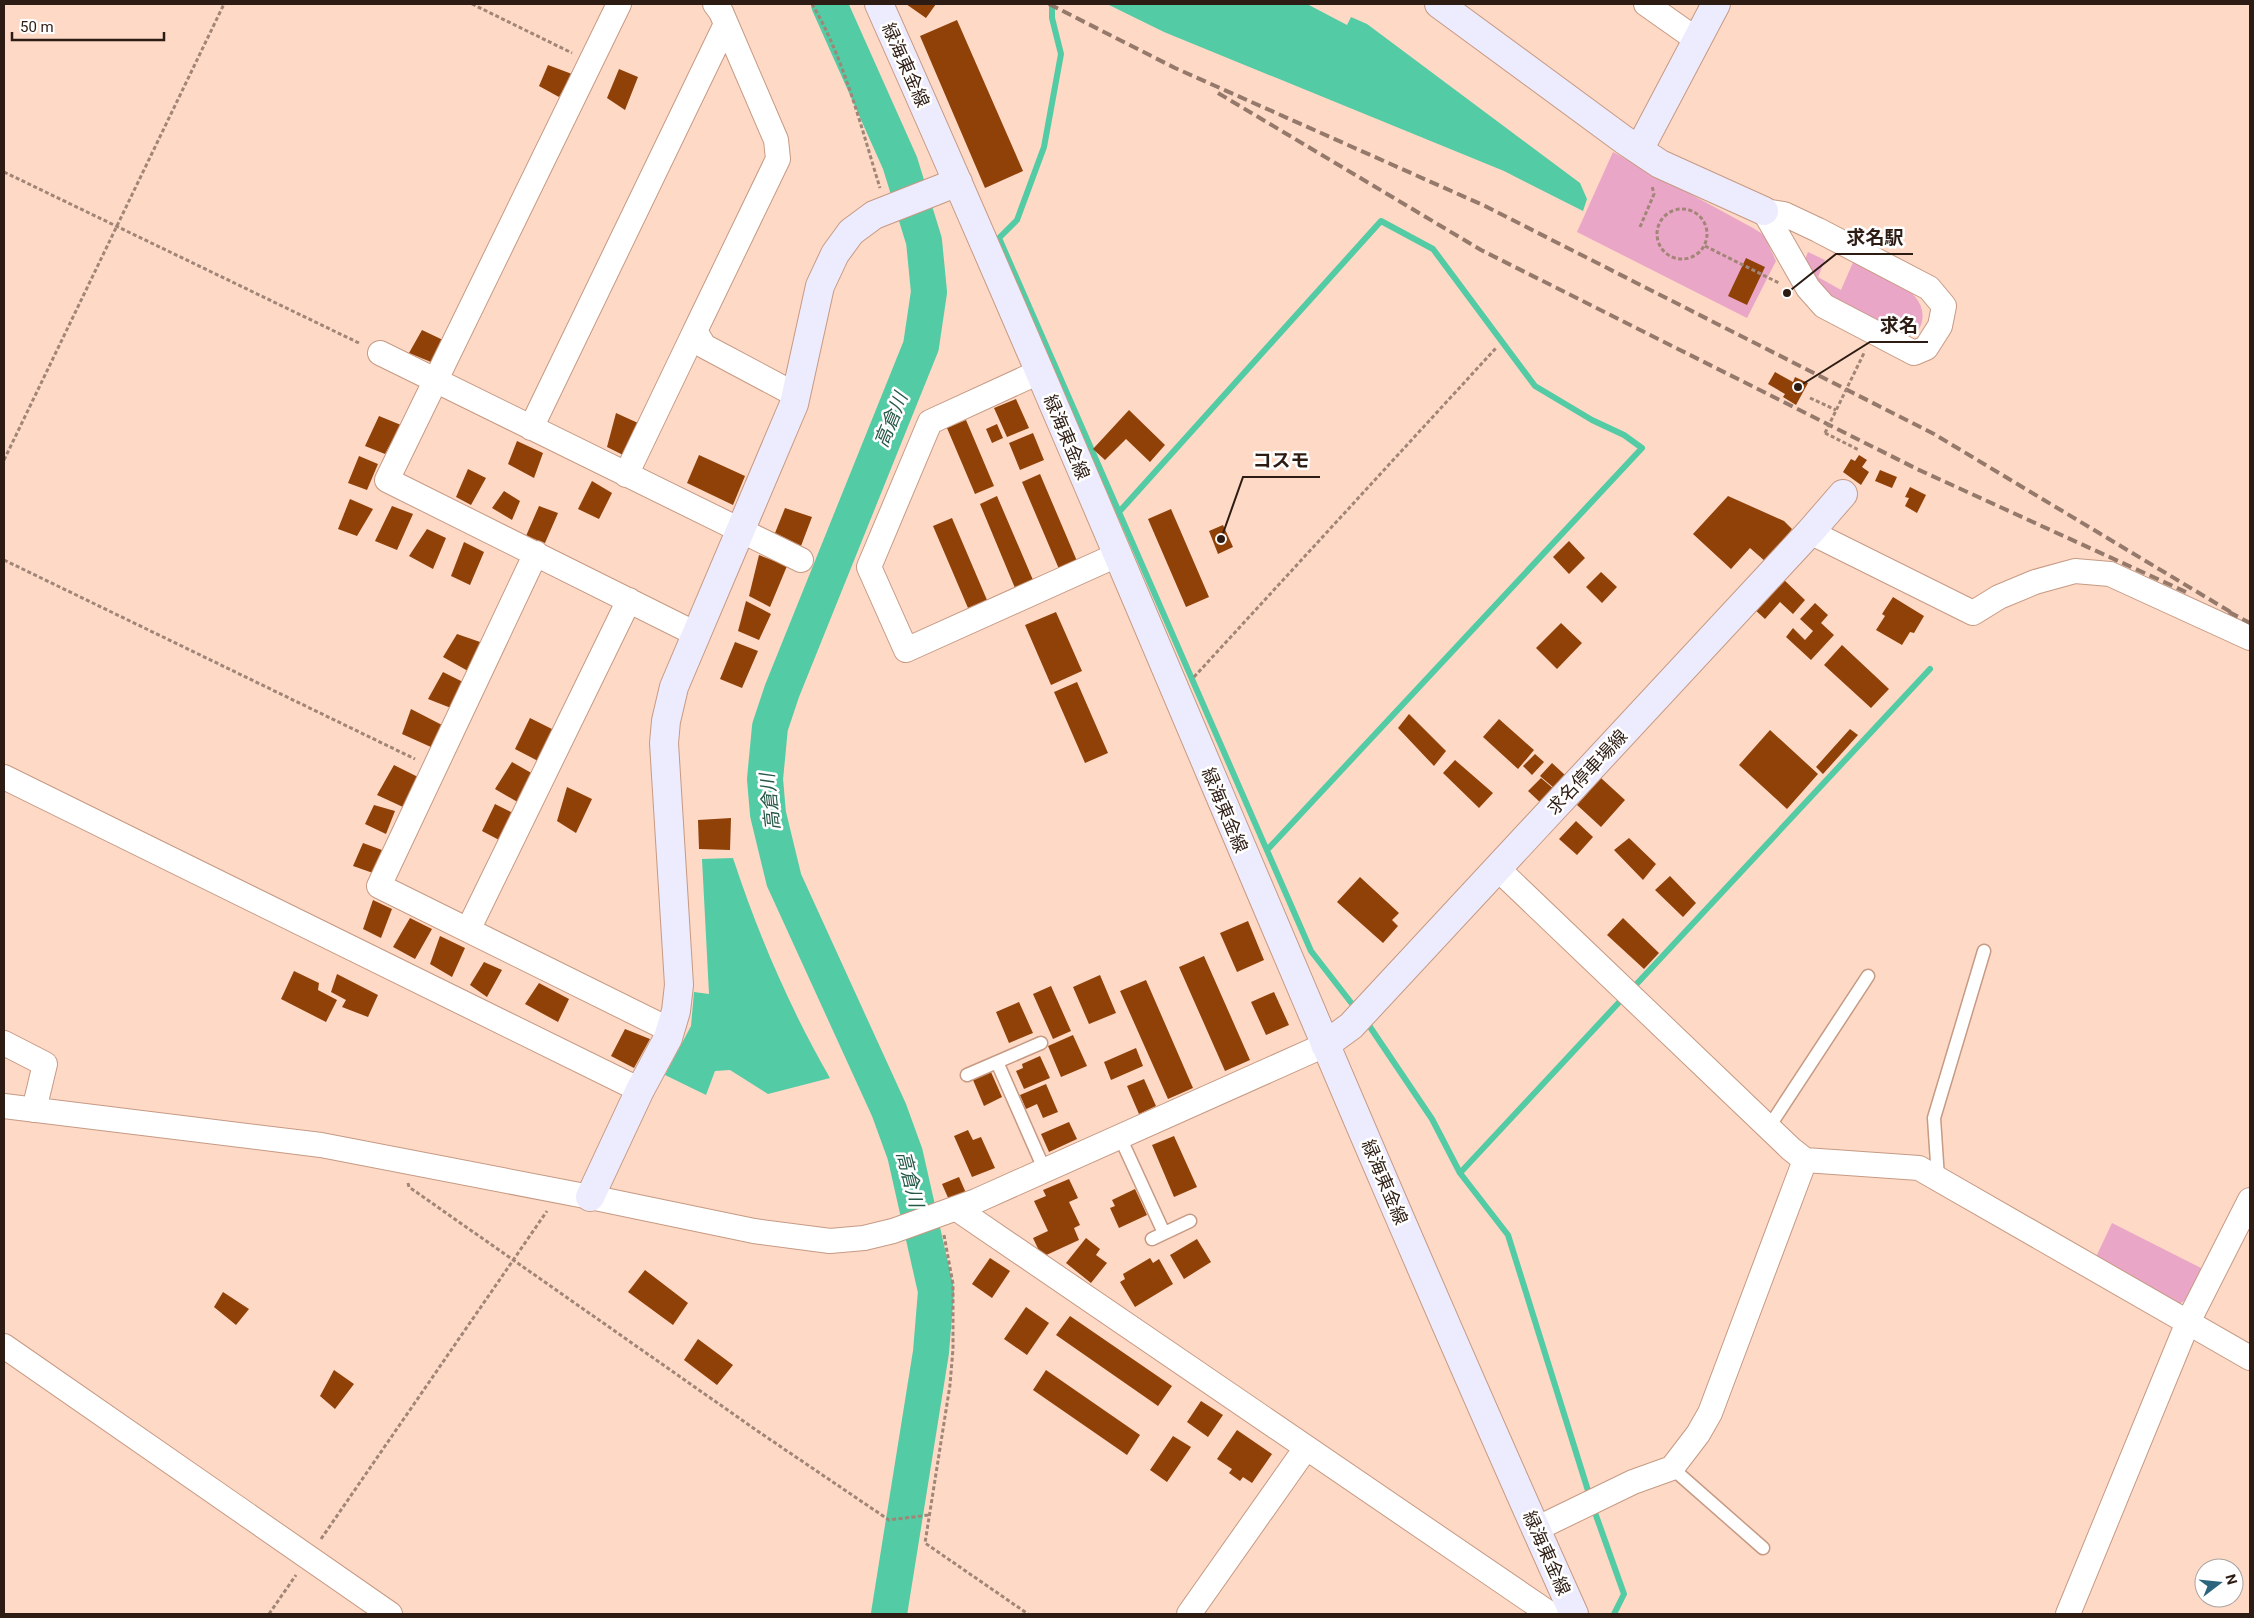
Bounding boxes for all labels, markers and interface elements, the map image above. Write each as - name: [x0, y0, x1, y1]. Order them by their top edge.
- scale bar: [12, 10, 165, 42]
- text: 50 m: [20, 18, 54, 36]
- street label: 緑海東金線: [878, 20, 934, 110]
- callout: 求名駅: [1836, 220, 1913, 254]
- text: 求名駅: [1846, 226, 1904, 249]
- callout: 求名: [1870, 308, 1928, 342]
- text: 求名: [1880, 314, 1918, 337]
- water label: 高倉川: [870, 387, 913, 451]
- street label: 緑海東金線: [1040, 391, 1094, 483]
- callout: コスモ: [1243, 443, 1320, 477]
- text: コスモ: [1252, 449, 1310, 472]
- street label: 求名停車場線: [1542, 725, 1632, 819]
- street label: 緑海東金線: [1198, 764, 1252, 856]
- water label: 高倉川: [755, 770, 784, 832]
- street label: 緑海東金線: [1358, 1136, 1412, 1228]
- water label: 高倉川: [892, 1149, 929, 1211]
- street label: 緑海東金線: [1519, 1508, 1575, 1598]
- north arrow: [2194, 1558, 2244, 1608]
- text: N: [2222, 1572, 2241, 1586]

